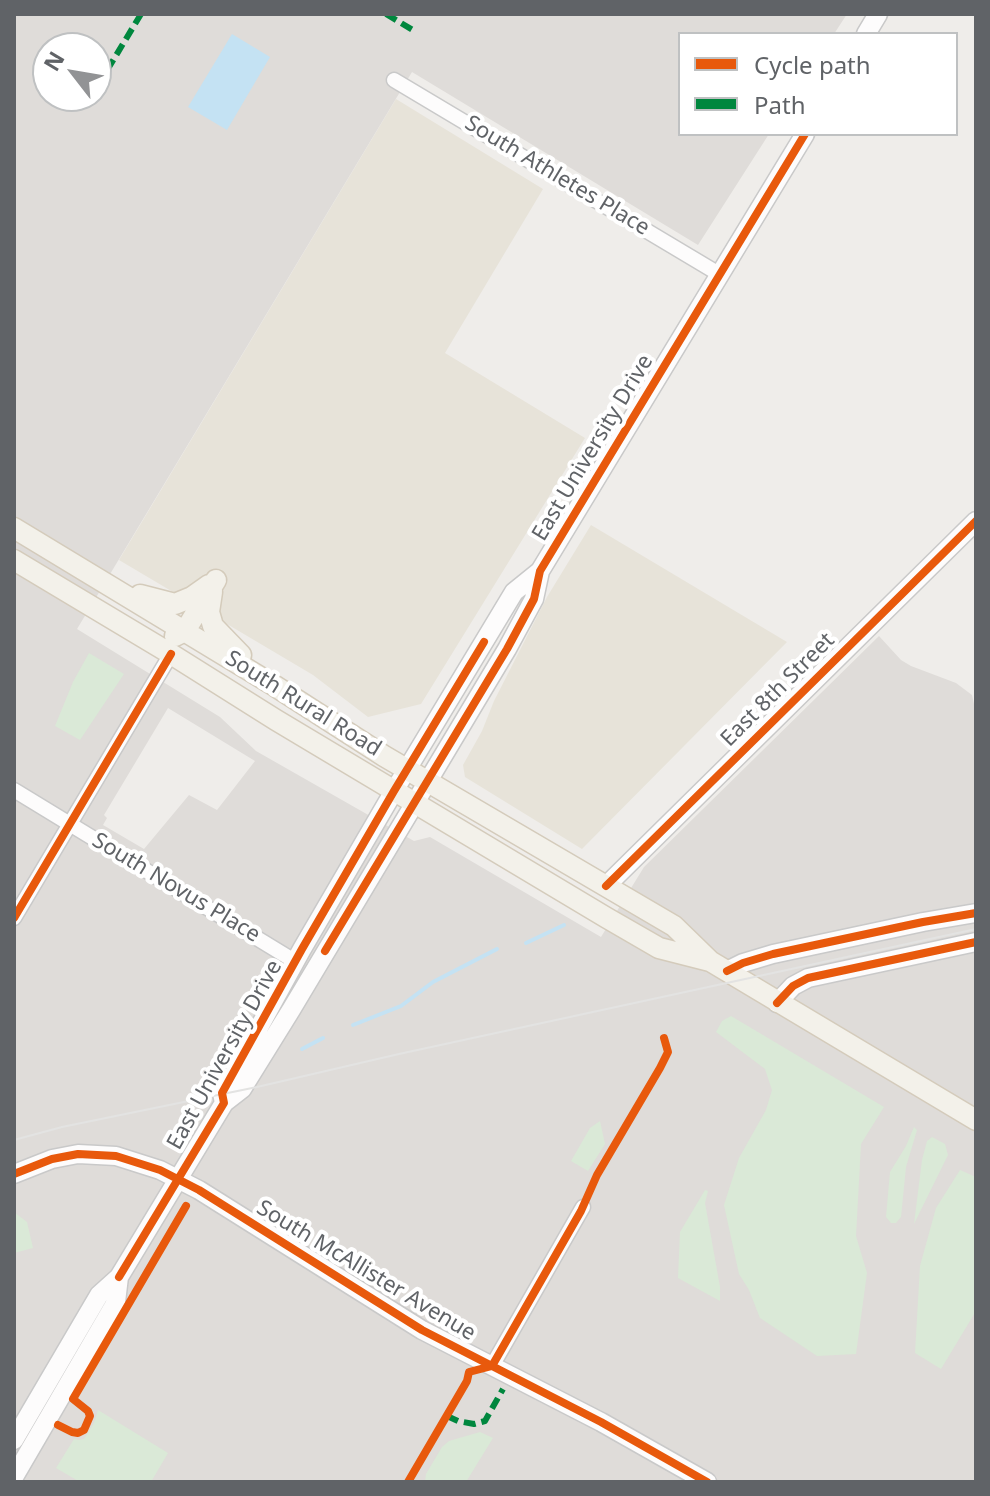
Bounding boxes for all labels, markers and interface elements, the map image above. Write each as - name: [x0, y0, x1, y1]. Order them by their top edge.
- north arrow: [32, 32, 112, 112]
- legend: [678, 32, 958, 136]
- text: N: [36, 45, 71, 76]
- text: Cycle path: [754, 48, 871, 81]
- text: Path: [754, 88, 805, 121]
- street label: South Athletes Place: [460, 110, 654, 242]
- street label: East University Drive: [527, 350, 659, 546]
- street label: East 8th Street: [716, 628, 840, 752]
- street label: South Rural Road: [220, 645, 386, 763]
- street label: South Novus Place: [87, 827, 265, 949]
- street label: East University Drive: [162, 956, 288, 1154]
- street label: South McAllister Avenue: [252, 1195, 480, 1347]

